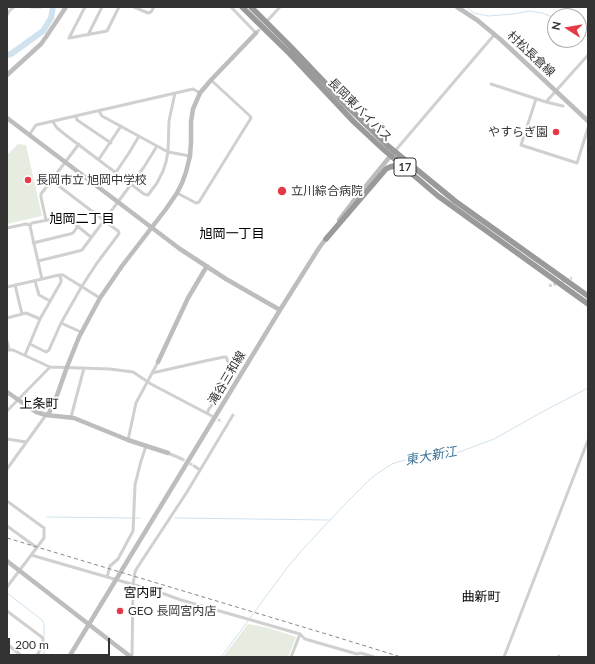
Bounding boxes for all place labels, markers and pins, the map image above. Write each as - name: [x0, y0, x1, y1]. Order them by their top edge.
- place label: やすらぎ園: [488, 125, 548, 139]
- marker: やすらぎ園: [551, 127, 561, 137]
- place label: 長岡市立 旭岡中学校: [36, 173, 147, 187]
- marker: 長岡市立 旭岡中学校: [23, 175, 33, 185]
- place label: 立川綜合病院: [291, 184, 363, 198]
- marker: 立川綜合病院: [276, 185, 288, 197]
- place label: GEO 長岡宮内店: [128, 604, 216, 618]
- marker: GEO 長岡宮内店: [115, 606, 125, 616]

